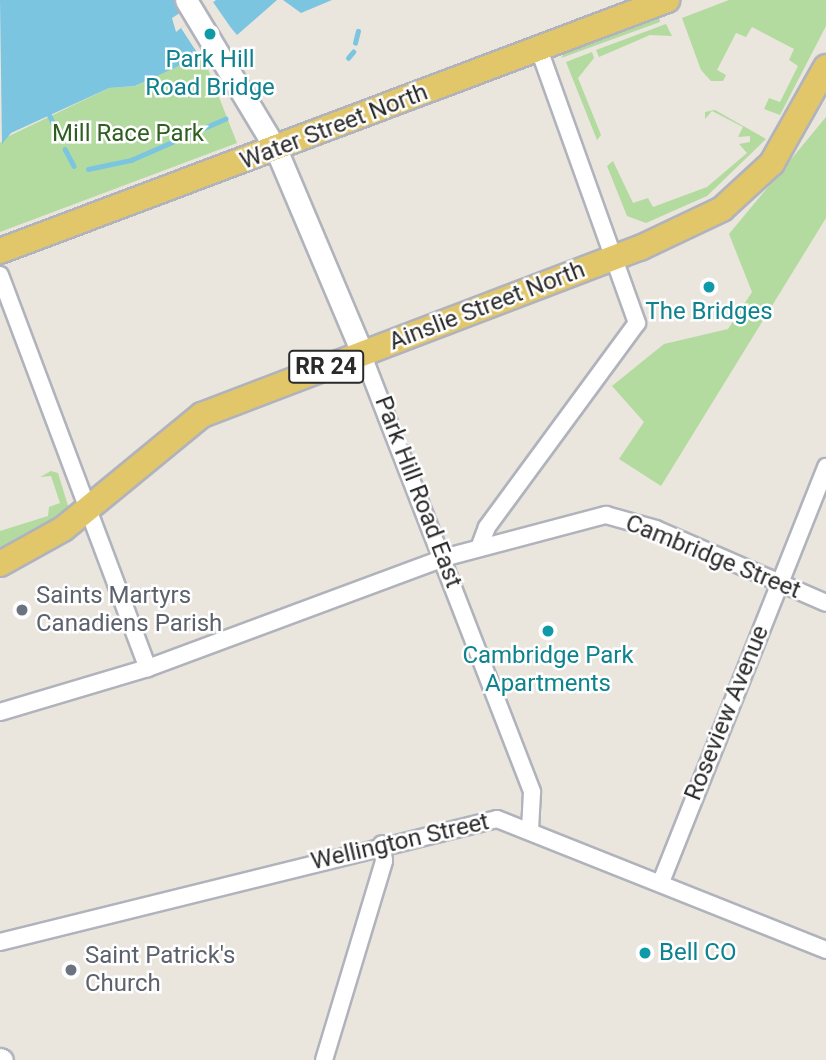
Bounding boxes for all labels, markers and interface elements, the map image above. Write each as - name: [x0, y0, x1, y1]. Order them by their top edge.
- marker: Park Hill Road Bridge: [202, 26, 218, 42]
- place label: Park Hill Road Bridge: [145, 46, 275, 102]
- street label: Water Street North: [236, 78, 432, 176]
- park label: Mill Race Park: [52, 120, 204, 148]
- street label: Ainslie Street North: [385, 255, 589, 357]
- marker: The Bridges: [701, 279, 717, 295]
- place label: The Bridges: [645, 298, 773, 326]
- road number: RR 24: [288, 348, 364, 386]
- street label: Park Hill Road East: [368, 392, 468, 592]
- street label: Cambridge Street: [621, 509, 805, 605]
- place label: Saints Martyrs Canadiens Parish: [36, 582, 222, 638]
- marker: Saints Martyrs Canadiens Parish: [14, 602, 30, 618]
- street label: Roseview Avenue: [679, 621, 775, 805]
- marker: Cambridge Park Apartments: [540, 623, 556, 639]
- place label: Cambridge Park Apartments: [462, 642, 634, 698]
- street label: Wellington Street: [308, 808, 492, 876]
- place label: Bell CO: [659, 939, 736, 967]
- place label: Saint Patrick's Church: [85, 942, 235, 998]
- marker: Bell CO: [637, 945, 653, 961]
- marker: Saint Patrick's Church: [63, 962, 79, 978]

